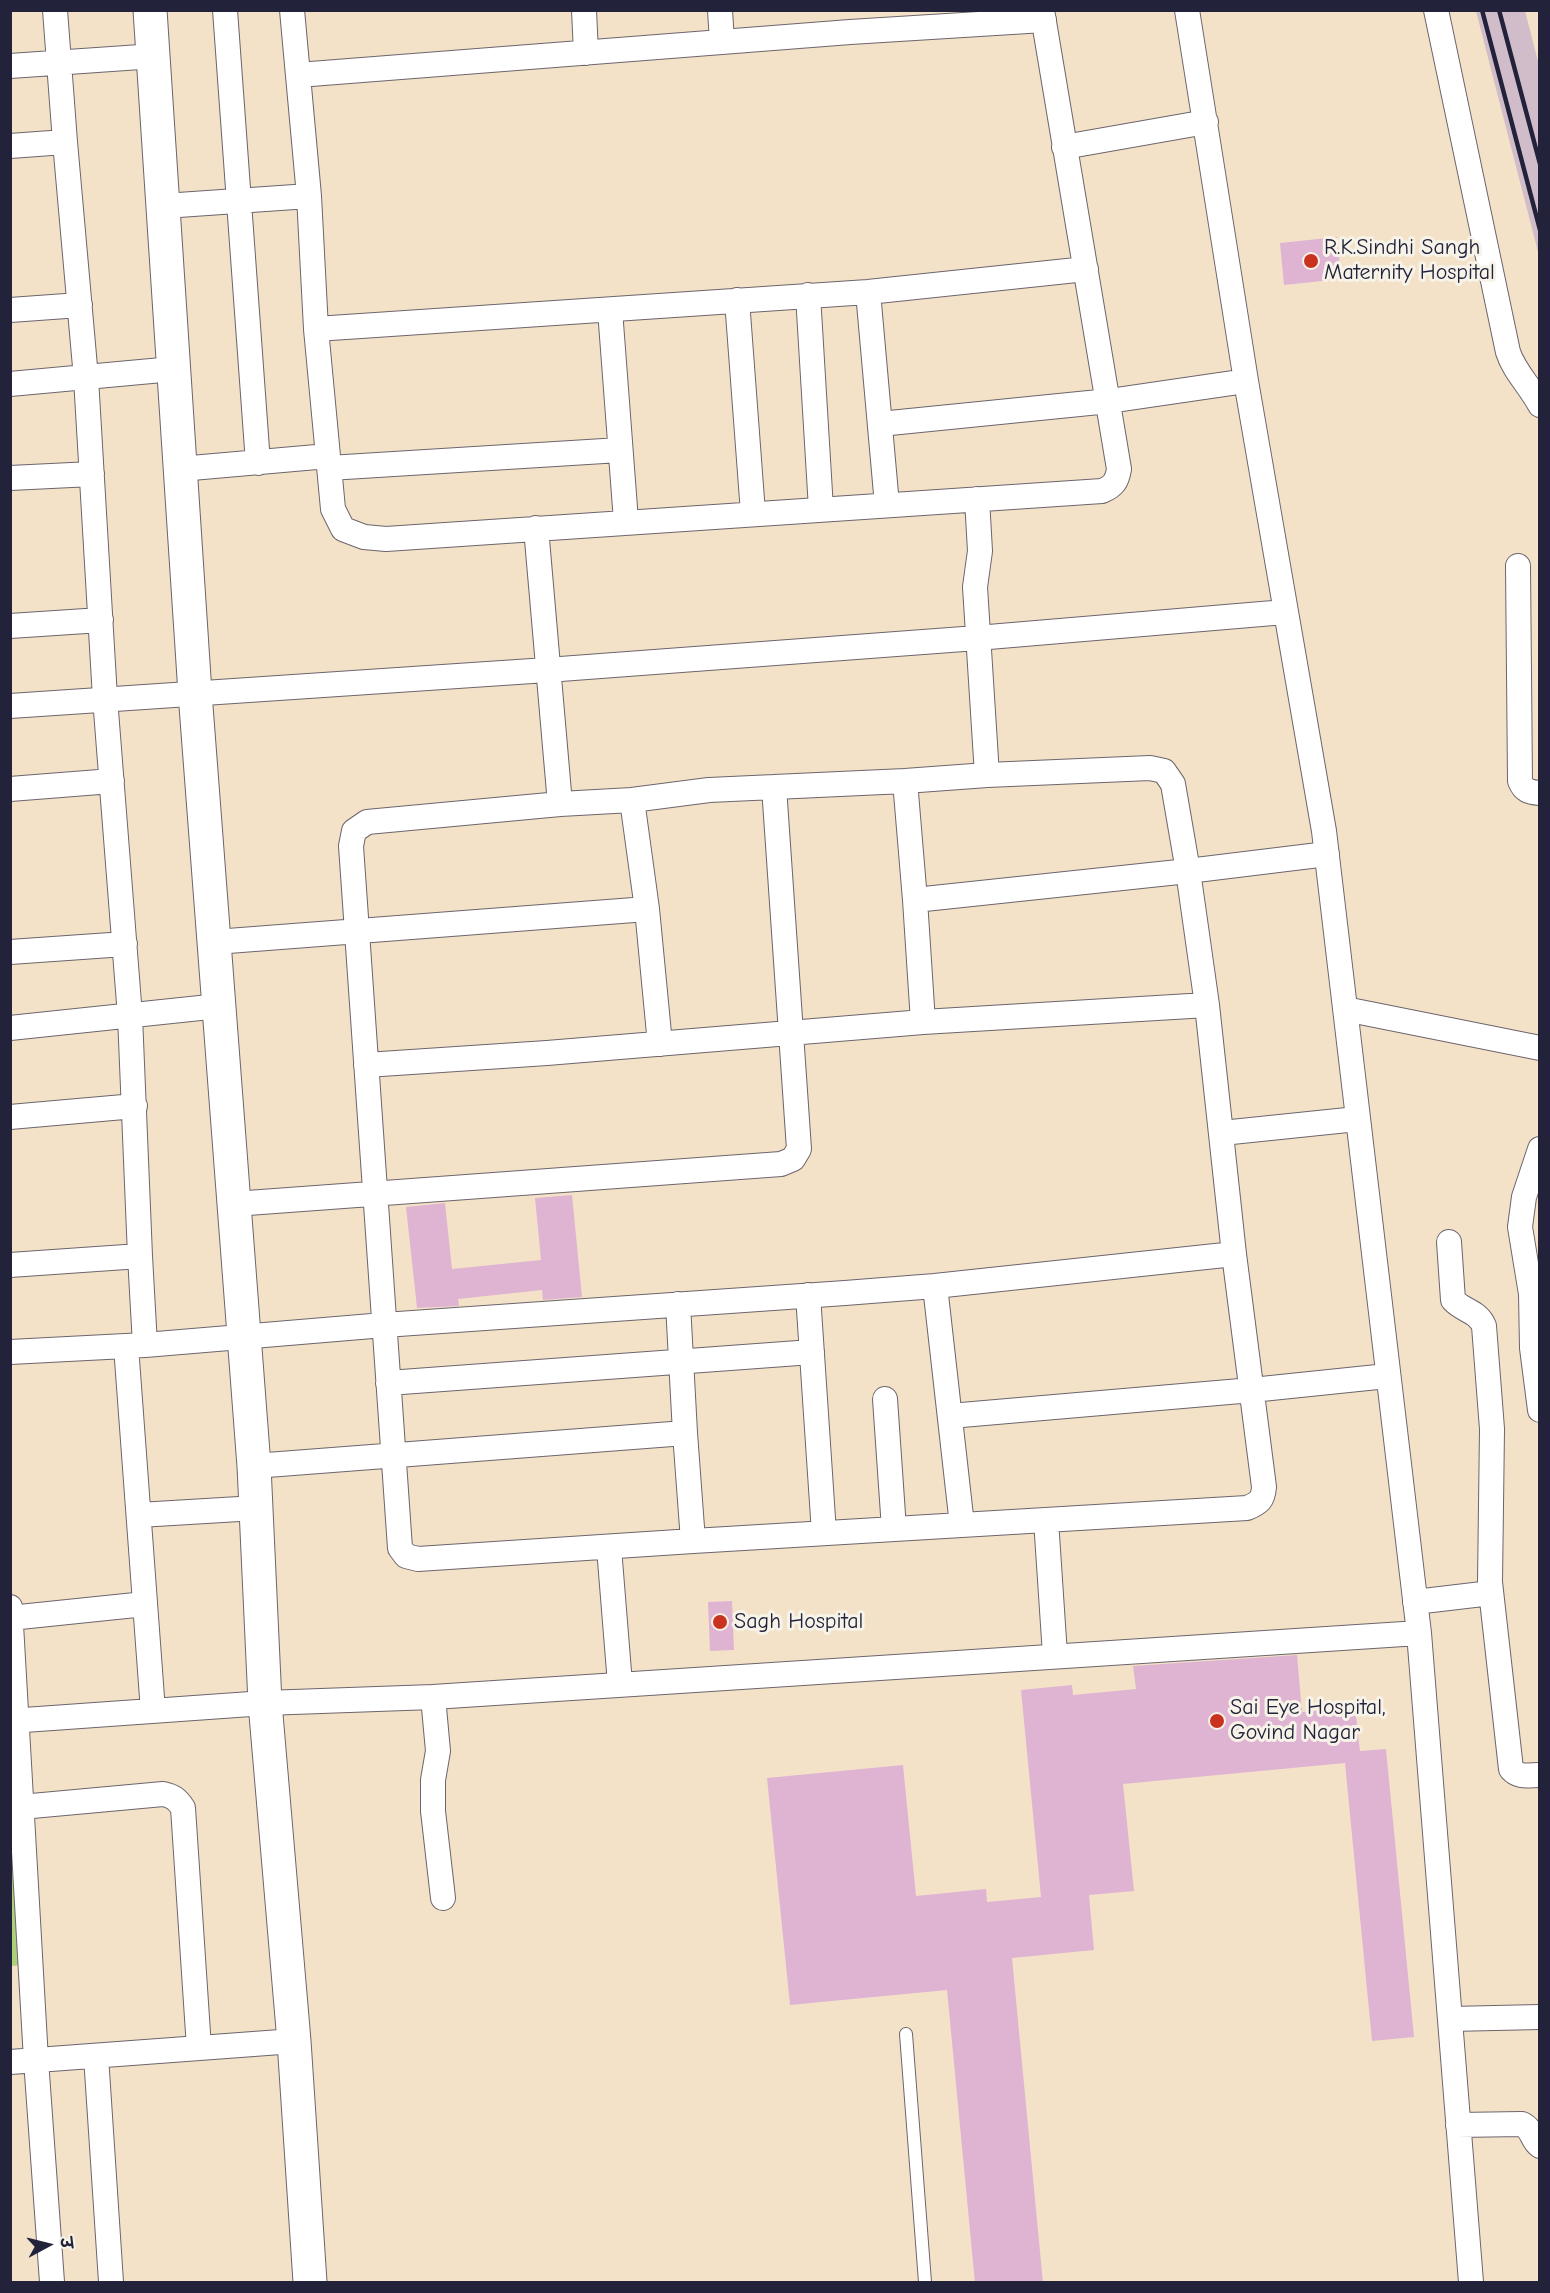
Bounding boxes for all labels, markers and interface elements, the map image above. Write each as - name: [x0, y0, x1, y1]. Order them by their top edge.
- place label: R.K.Sindhi Sangh Maternity Hospital: [1324, 235, 1495, 286]
- marker: R.K.Sindhi Sangh Maternity Hospital: [1302, 252, 1320, 270]
- place label: Sagh Hospital: [734, 1609, 863, 1635]
- marker: Sagh Hospital: [711, 1613, 729, 1631]
- place label: Sai Eye Hospital, Govind Nagar: [1230, 1695, 1386, 1747]
- marker: Sai Eye Hospital, Govind Nagar: [1208, 1712, 1226, 1730]
- north arrow: [18, 2215, 78, 2275]
- text: उ: [56, 2236, 75, 2249]

